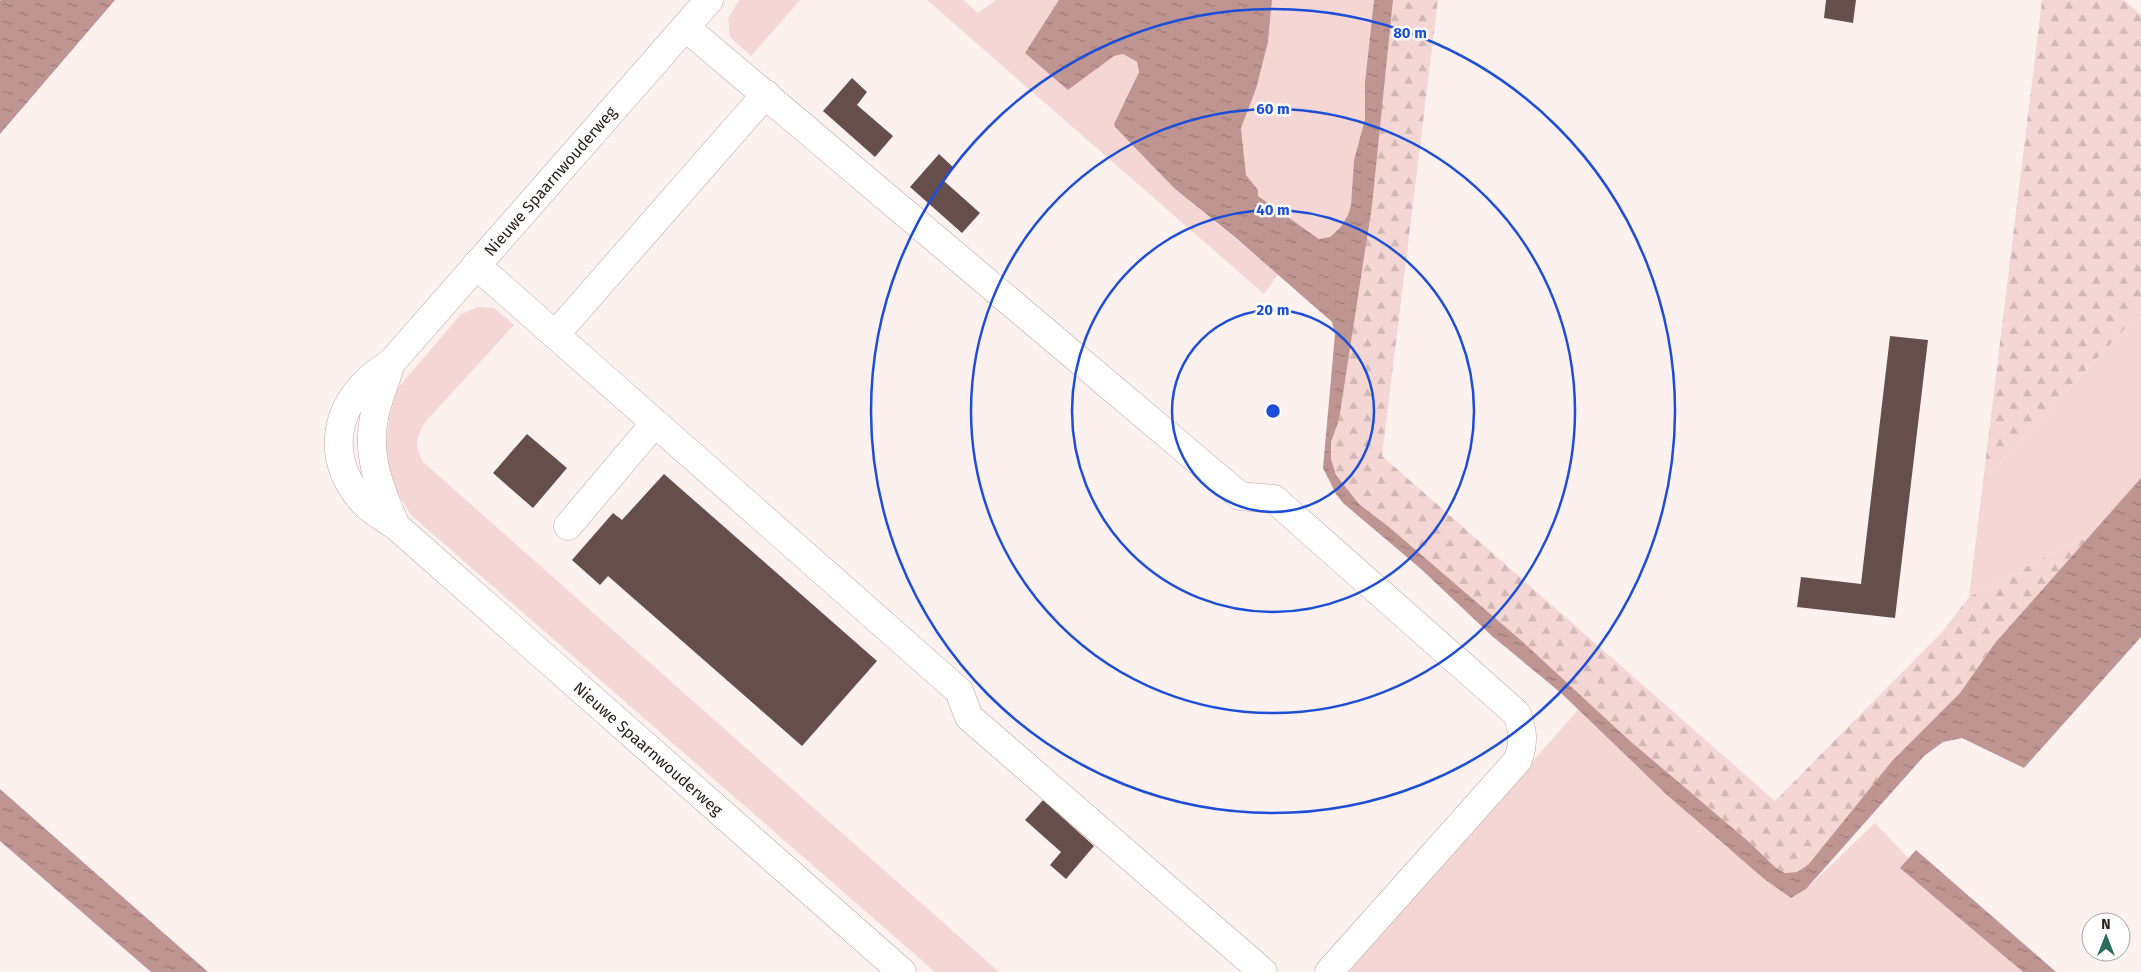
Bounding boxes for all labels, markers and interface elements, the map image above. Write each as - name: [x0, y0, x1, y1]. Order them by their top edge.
- text: 80 m: [1393, 24, 1427, 42]
- text: 60 m: [1256, 100, 1290, 118]
- street label: Nieuwe Spaarnwouderweg: [480, 102, 621, 260]
- text: 40 m: [1256, 201, 1290, 219]
- text: 20 m: [1257, 301, 1289, 319]
- centre of rings: [1264, 402, 1282, 420]
- street label: Nieuwe Spaarnwouderweg: [570, 678, 727, 820]
- north arrow: [2081, 912, 2131, 962]
- text: N: [2101, 916, 2111, 933]

